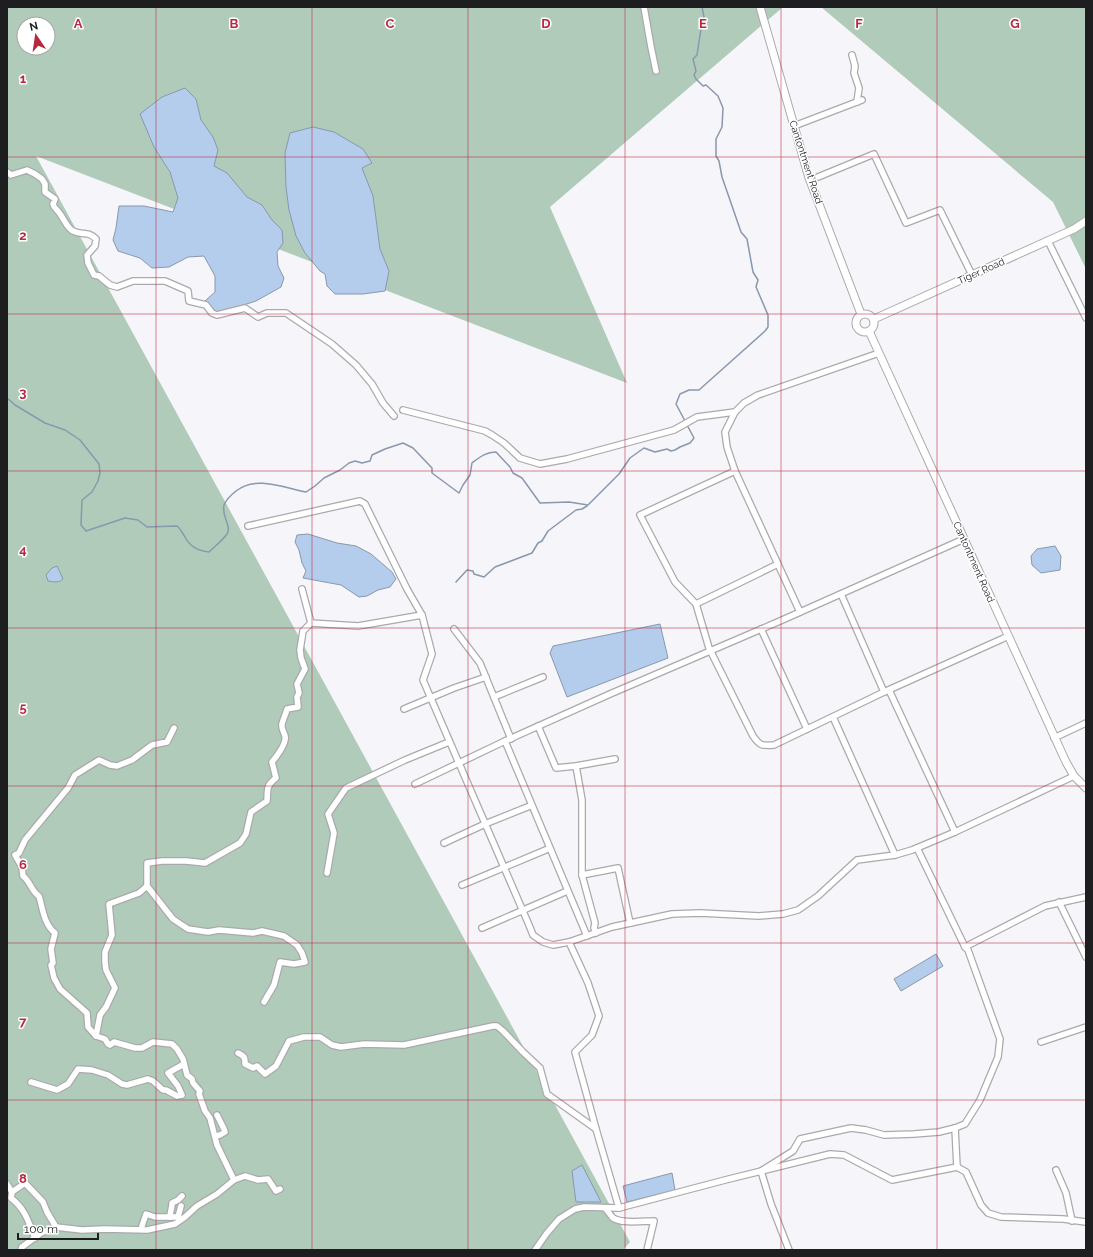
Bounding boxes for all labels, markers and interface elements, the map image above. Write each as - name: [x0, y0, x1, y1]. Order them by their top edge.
- north arrow: [16, 16, 56, 56]
- text: A: [74, 16, 83, 31]
- text: B: [230, 16, 239, 31]
- text: C: [386, 16, 395, 31]
- text: D: [541, 16, 551, 31]
- text: E: [699, 16, 707, 31]
- text: F: [855, 16, 863, 31]
- text: G: [1010, 16, 1020, 31]
- text: N: [28, 19, 39, 34]
- text: 1: [20, 71, 27, 86]
- street label: Cantontment Road: [787, 119, 825, 205]
- text: 2: [19, 228, 27, 243]
- street label: Tiger Road: [956, 256, 1006, 286]
- text: 3: [19, 385, 27, 400]
- street label: Cantontment Road: [951, 520, 997, 604]
- text: 4: [19, 542, 27, 557]
- text: 5: [19, 700, 27, 715]
- text: 6: [19, 857, 27, 872]
- text: 7: [19, 1014, 27, 1029]
- text: 8: [19, 1171, 27, 1186]
- scale bar: [18, 1215, 98, 1241]
- text: 100 m: [24, 1222, 58, 1236]

